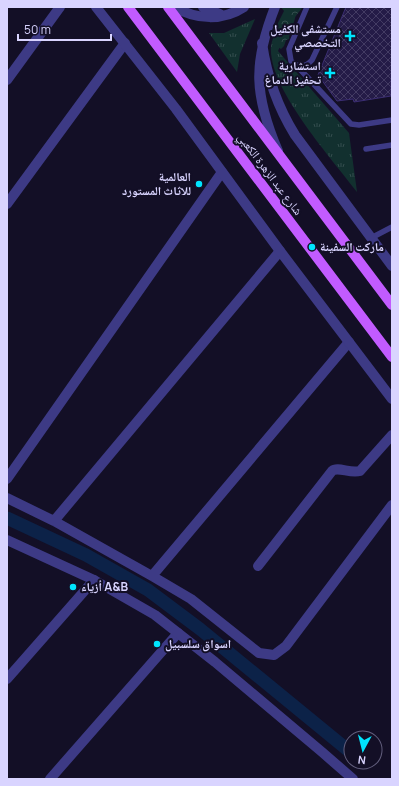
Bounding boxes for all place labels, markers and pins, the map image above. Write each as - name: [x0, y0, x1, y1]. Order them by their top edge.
- place label: مستشفى الكفيل التخصصي: [270, 20, 341, 53]
- marker: مستشفى الكفيل التخصصي: [344, 30, 356, 42]
- place label: استشارية تحفيز الدماغ: [264, 57, 322, 88]
- marker: استشارية تحفيز الدماغ: [324, 67, 336, 79]
- place label: العالمية للاثاث المستورد: [122, 168, 191, 199]
- marker: العالمية للاثاث المستورد: [194, 179, 204, 189]
- place label: ماركت السفينة: [320, 238, 384, 255]
- marker: ماركت السفينة: [307, 242, 317, 252]
- place label: أزياء A&B: [81, 578, 128, 595]
- marker: أزياء A&B: [68, 582, 78, 592]
- place label: اسواق سلسبيل: [165, 635, 231, 652]
- marker: اسواق سلسبيل: [152, 639, 162, 649]

